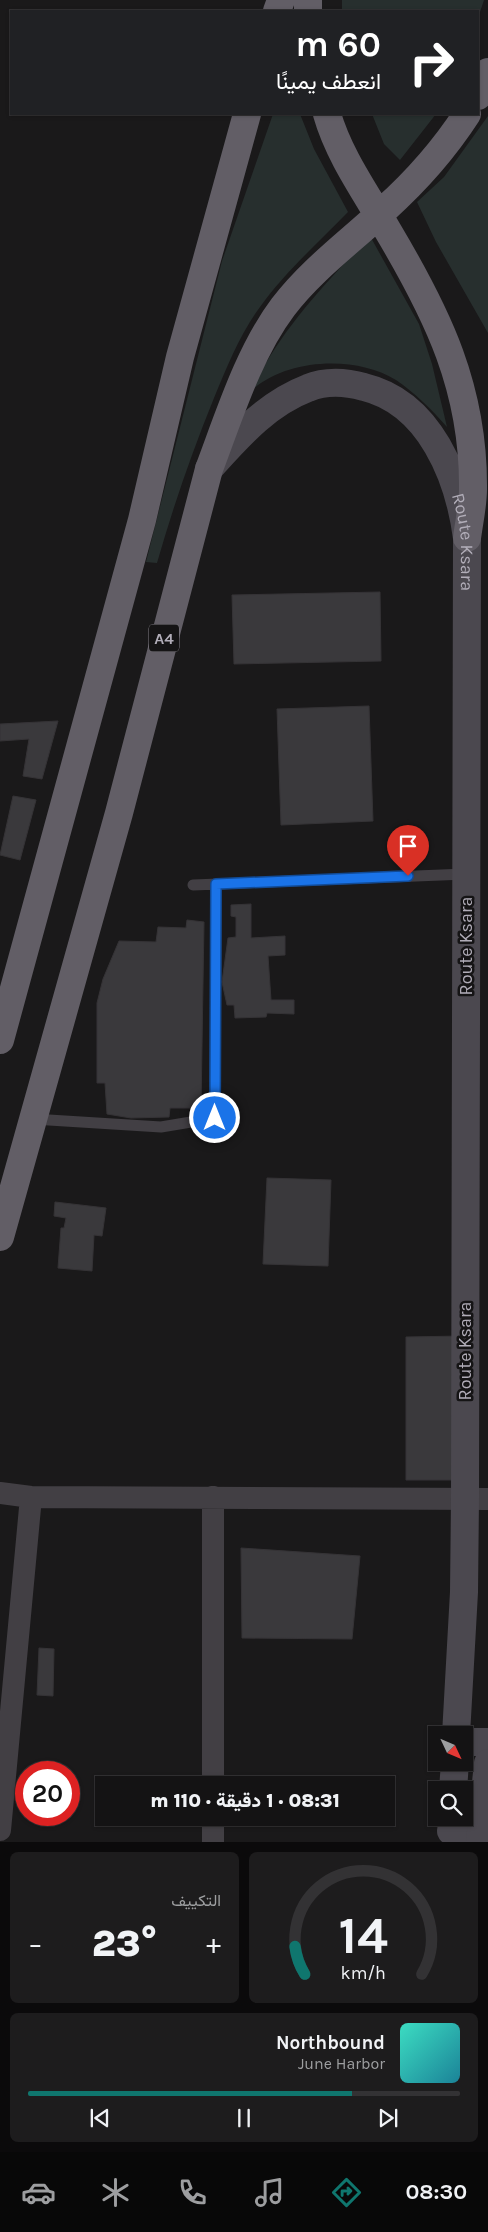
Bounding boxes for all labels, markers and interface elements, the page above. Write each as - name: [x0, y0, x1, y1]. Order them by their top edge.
- text: 60 m: [296, 24, 381, 65]
- icon: right: [399, 30, 464, 95]
- text: انعطف يمينًا: [276, 69, 381, 95]
- street label: Route Ksara: [447, 490, 478, 591]
- road number: A4: [149, 624, 179, 651]
- pin: [387, 825, 429, 876]
- icon: arrive: [394, 832, 422, 860]
- street label: Route Ksara: [455, 897, 477, 995]
- position arrow: [188, 1091, 240, 1143]
- street label: Route Ksara: [454, 1302, 476, 1400]
- north arrow: [428, 1726, 472, 1771]
- map controls: [428, 1726, 473, 1826]
- speed limit sign: 20: [15, 1761, 80, 1826]
- button: search: [428, 1781, 473, 1826]
- text: 08:31 · 1 دقيقة · 110 m: [150, 1790, 340, 1812]
- text: التكييف: [171, 1891, 221, 1910]
- text: 14: [339, 1905, 388, 1966]
- text: 23°: [92, 1921, 157, 1966]
- text: −: [28, 1927, 43, 1960]
- text: +: [206, 1927, 221, 1960]
- text: km/h: [341, 1963, 386, 1984]
- text: Northbound: [276, 2032, 385, 2054]
- text: June Harbor: [298, 2054, 385, 2073]
- icon: previous: [86, 2104, 114, 2132]
- icon: pause: [230, 2104, 258, 2132]
- icon: next: [374, 2104, 402, 2132]
- icon: car: [21, 2175, 56, 2210]
- icon: climate: [98, 2175, 133, 2210]
- icon: phone: [175, 2175, 210, 2210]
- icon: music: [252, 2175, 287, 2210]
- icon: directions: [329, 2175, 364, 2210]
- text: 08:30: [405, 2179, 467, 2205]

